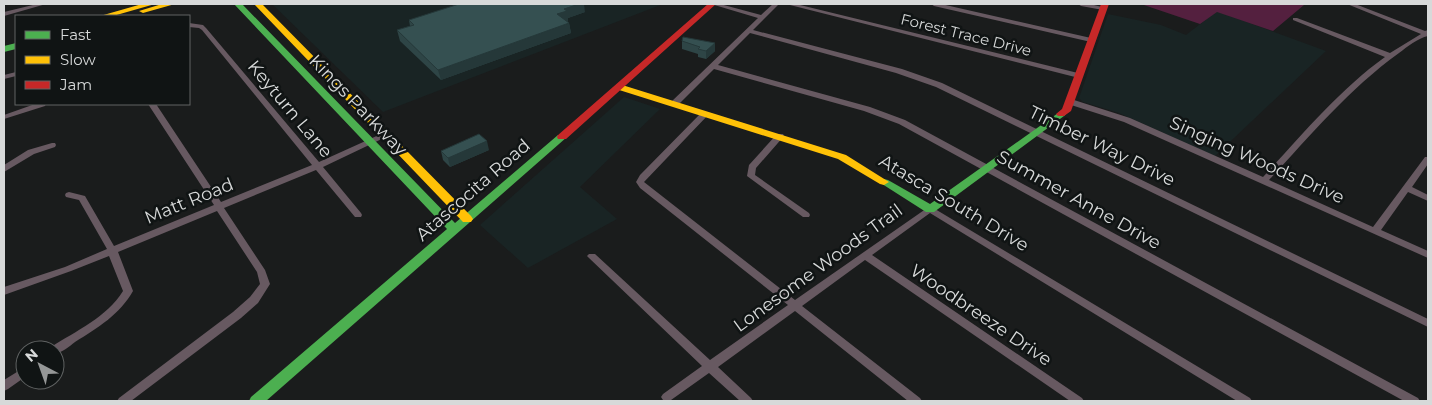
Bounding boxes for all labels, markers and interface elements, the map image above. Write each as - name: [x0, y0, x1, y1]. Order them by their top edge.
- street label: Forest Trace Drive: [899, 9, 1033, 60]
- legend: [15, 15, 190, 105]
- text: Fast: [60, 25, 91, 44]
- text: Slow: [60, 50, 96, 69]
- street label: Kings Parkway: [304, 50, 412, 160]
- street label: Keyturn Lane: [243, 56, 337, 162]
- text: Jam: [59, 75, 92, 94]
- street label: Timber Way Drive: [1025, 101, 1179, 191]
- street label: Singing Woods Drive: [1166, 112, 1348, 209]
- street label: Atascocita Road: [411, 134, 535, 246]
- street label: Summer Anne Drive: [993, 146, 1165, 254]
- street label: Atasca South Drive: [875, 150, 1033, 256]
- street label: Matt Road: [141, 173, 237, 229]
- street label: Lonesome Woods Trail: [729, 199, 907, 337]
- street label: Woodbreeze Drive: [906, 259, 1056, 371]
- north arrow: [15, 340, 65, 390]
- text: N: [21, 345, 42, 366]

